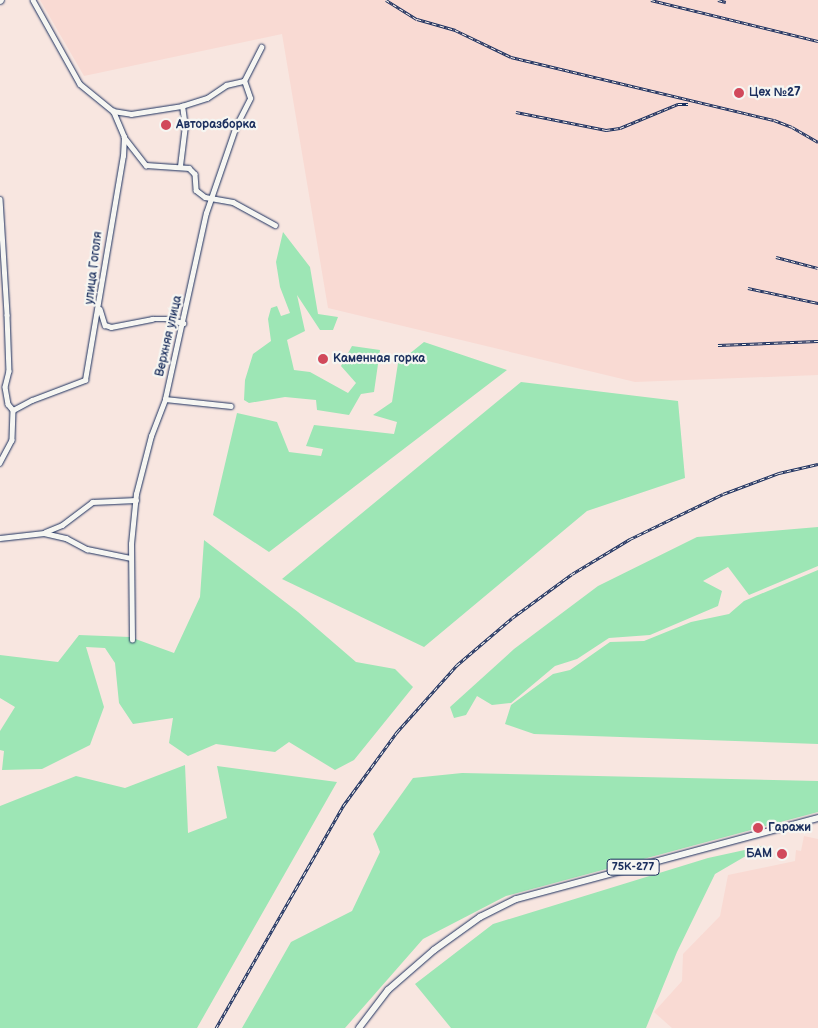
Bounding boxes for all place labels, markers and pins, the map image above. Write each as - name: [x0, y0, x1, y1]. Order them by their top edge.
- place label: Цех №27: [749, 86, 801, 100]
- marker: Цех №27: [733, 87, 745, 99]
- place label: Авторазборка: [176, 118, 256, 132]
- marker: Авторазборка: [160, 119, 172, 131]
- place label: Каменная горка: [333, 352, 425, 366]
- marker: Каменная горка: [317, 353, 329, 365]
- place label: Гаражи: [768, 821, 811, 835]
- marker: Гаражи: [752, 822, 764, 834]
- place label: БАМ: [746, 847, 772, 861]
- marker: БАМ: [776, 848, 788, 860]

